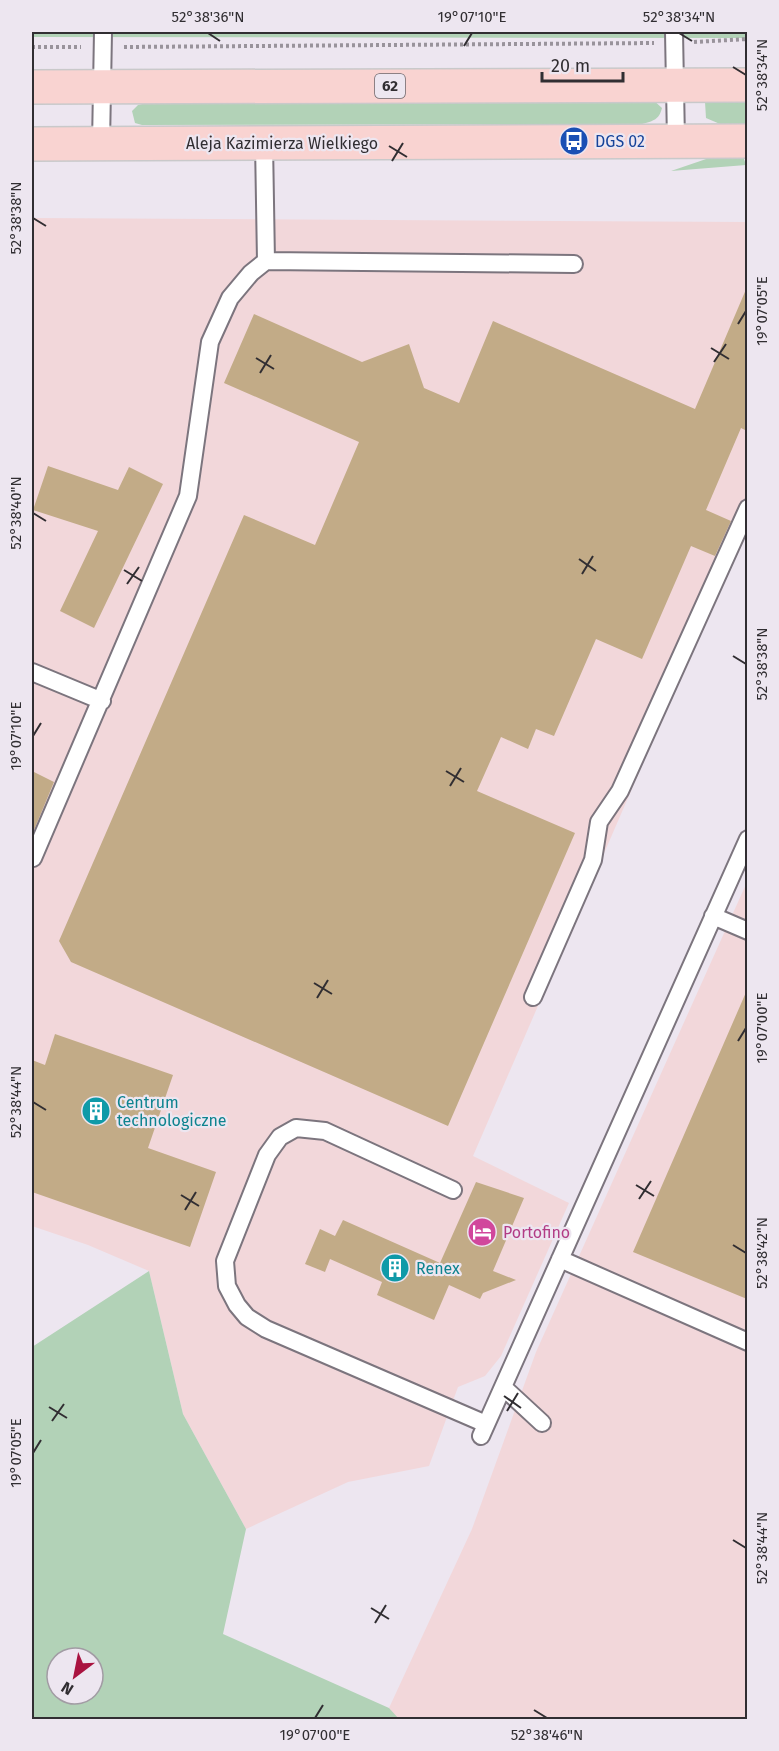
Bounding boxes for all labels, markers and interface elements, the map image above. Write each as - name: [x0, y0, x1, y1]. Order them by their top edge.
- text: 52°38'36"N: [172, 8, 244, 26]
- text: 19°07'10"E: [437, 8, 507, 26]
- text: 52°38'34"N: [643, 8, 715, 26]
- text: 52°38'34"N: [753, 39, 771, 111]
- scale bar: [542, 45, 623, 83]
- text: 20 m: [551, 55, 590, 77]
- road number: 62: [375, 74, 405, 98]
- bus stop icon: DGS 02: [558, 125, 590, 157]
- place label: DGS 02: [595, 132, 645, 151]
- street label: Aleja Kazimierza Wielkiego: [186, 134, 378, 153]
- text: 52°38'38"N: [7, 181, 25, 255]
- text: 19°07'05"E: [753, 276, 771, 346]
- text: 52°38'40"N: [7, 476, 25, 550]
- text: 52°38'38"N: [753, 627, 771, 701]
- text: 19°07'10"E: [7, 701, 25, 771]
- text: 19°07'00"E: [753, 993, 771, 1063]
- text: 52°38'44"N: [7, 1066, 25, 1138]
- place label: Centrum technologiczne: [117, 1093, 227, 1130]
- building icon: Centrum technologiczne: [80, 1095, 112, 1127]
- hotel icon: Portofino: [466, 1216, 498, 1248]
- text: 52°38'42"N: [753, 1217, 771, 1289]
- place label: Portofino: [503, 1223, 570, 1242]
- building icon: Renex: [379, 1252, 411, 1284]
- place label: Renex: [416, 1259, 460, 1278]
- text: 19°07'05"E: [7, 1418, 25, 1488]
- text: 52°38'44"N: [753, 1512, 771, 1584]
- north arrow: [45, 1646, 105, 1706]
- text: N: [58, 1677, 77, 1699]
- text: 19°07'00"E: [280, 1726, 350, 1744]
- text: 52°38'46"N: [511, 1726, 583, 1744]

